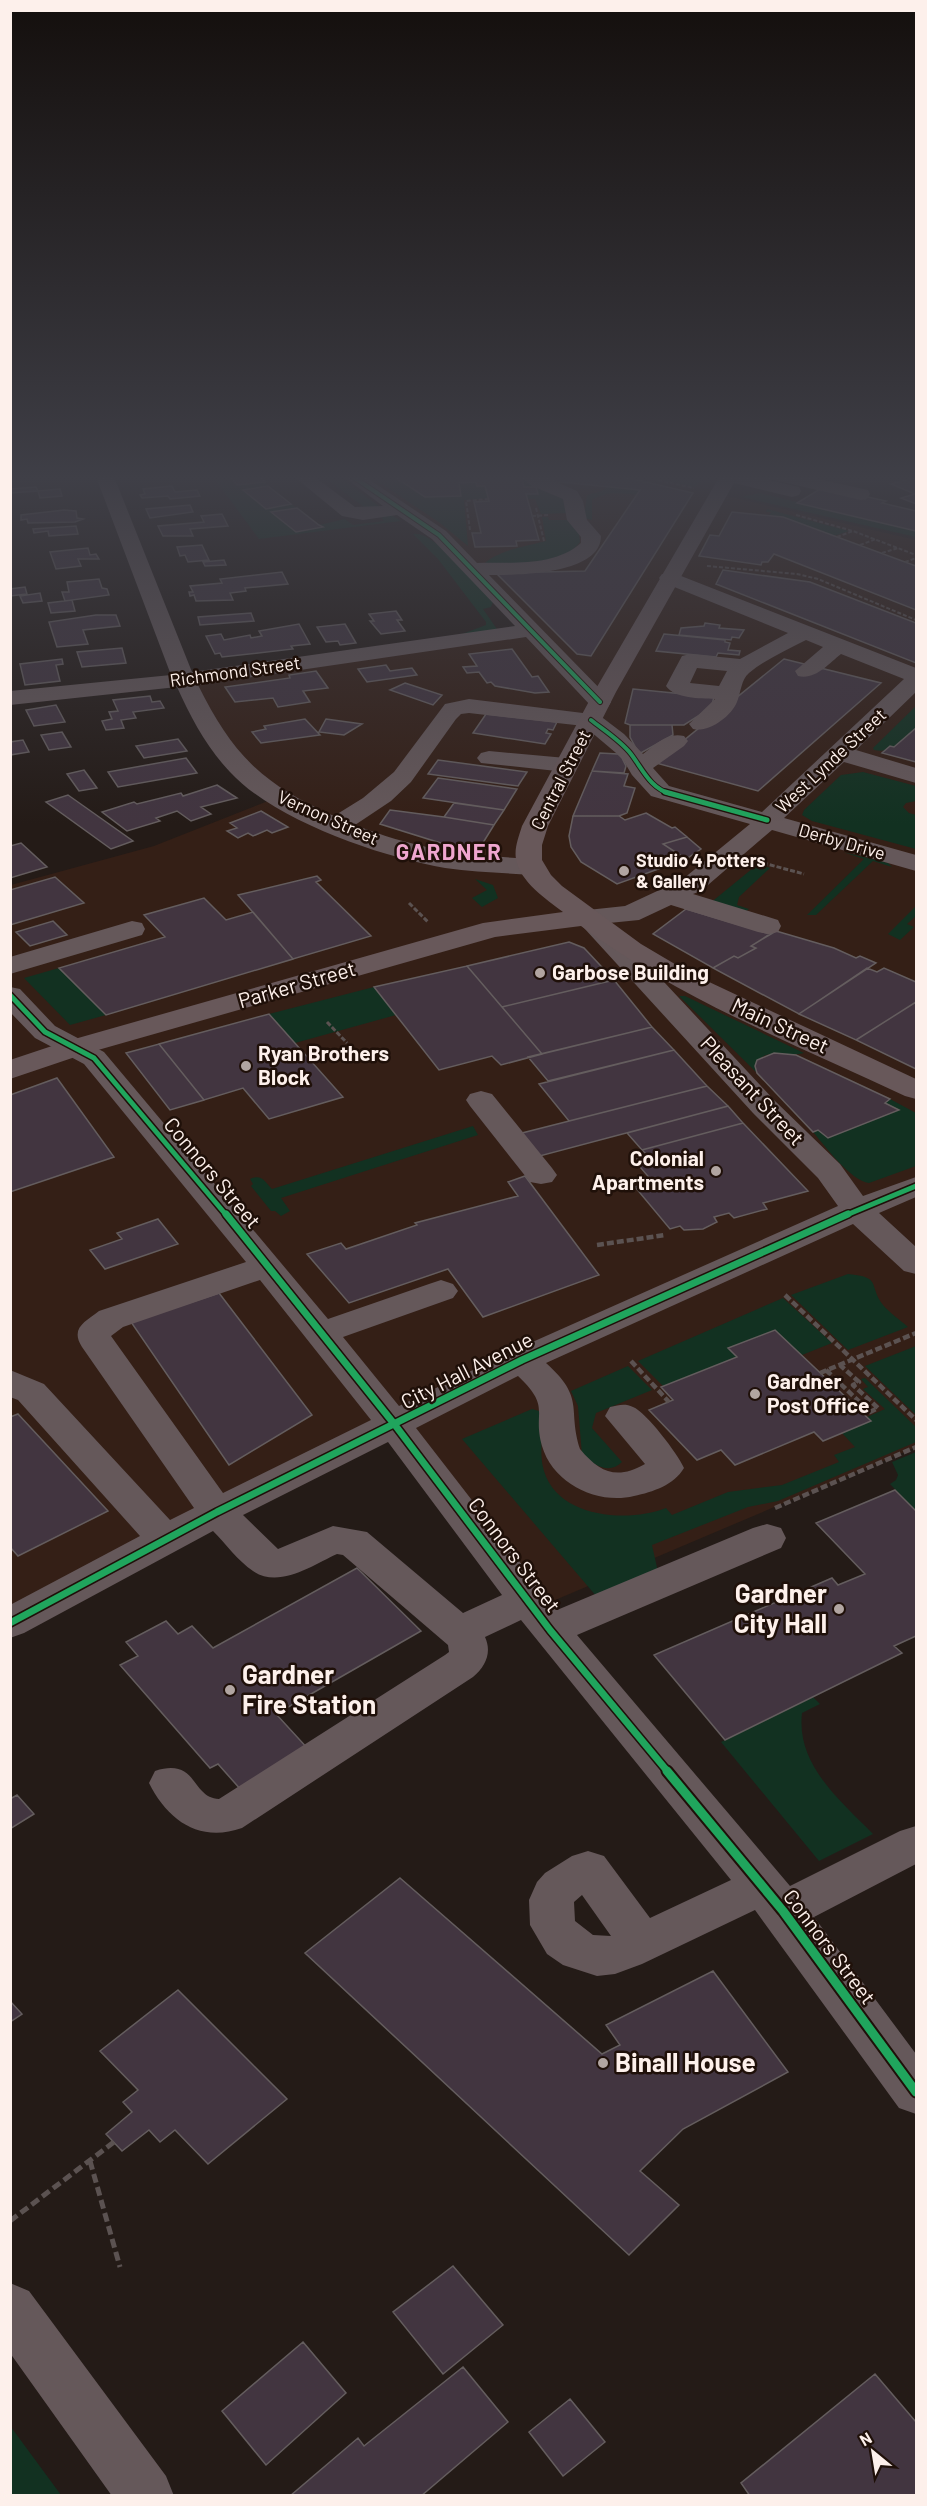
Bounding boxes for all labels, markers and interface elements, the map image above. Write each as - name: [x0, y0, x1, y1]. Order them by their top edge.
- street label: Richmond Street: [168, 651, 301, 691]
- street label: West Lynde Street: [770, 703, 890, 817]
- street label: Central Street: [525, 726, 595, 833]
- street label: Vernon Street: [275, 785, 382, 849]
- street label: Derby Drive: [796, 818, 888, 864]
- district label: GARDNER: [396, 838, 502, 864]
- place label: Studio 4 Potters & Gallery: [636, 849, 765, 892]
- marker: Studio 4 Potters & Gallery: [617, 864, 631, 878]
- street label: Parker Street: [235, 955, 358, 1012]
- place label: Garbose Building: [552, 959, 709, 984]
- marker: Garbose Building: [533, 966, 547, 980]
- street label: Main Street: [728, 991, 833, 1058]
- street label: Pleasant Street: [696, 1030, 810, 1150]
- place label: Ryan Brothers Block: [258, 1040, 389, 1089]
- marker: Ryan Brothers Block: [239, 1059, 253, 1073]
- street label: Connors Street: [159, 1111, 267, 1233]
- place label: Colonial Apartments: [592, 1145, 704, 1194]
- marker: Colonial Apartments: [709, 1164, 723, 1178]
- street label: City Hall Avenue: [396, 1326, 536, 1414]
- place label: Gardner Post Office: [767, 1368, 869, 1417]
- marker: Gardner Post Office: [748, 1387, 762, 1401]
- street label: Connors Street: [464, 1492, 567, 1616]
- place label: Gardner City Hall: [734, 1577, 827, 1638]
- marker: Gardner City Hall: [832, 1602, 846, 1616]
- place label: Gardner Fire Station: [242, 1658, 376, 1719]
- marker: Gardner Fire Station: [223, 1683, 237, 1697]
- street label: Connors Street: [779, 1884, 882, 2008]
- place label: Binall House: [615, 2046, 756, 2077]
- marker: Binall House: [596, 2056, 610, 2070]
- north arrow: [843, 2422, 903, 2482]
- text: N: [856, 2428, 875, 2449]

